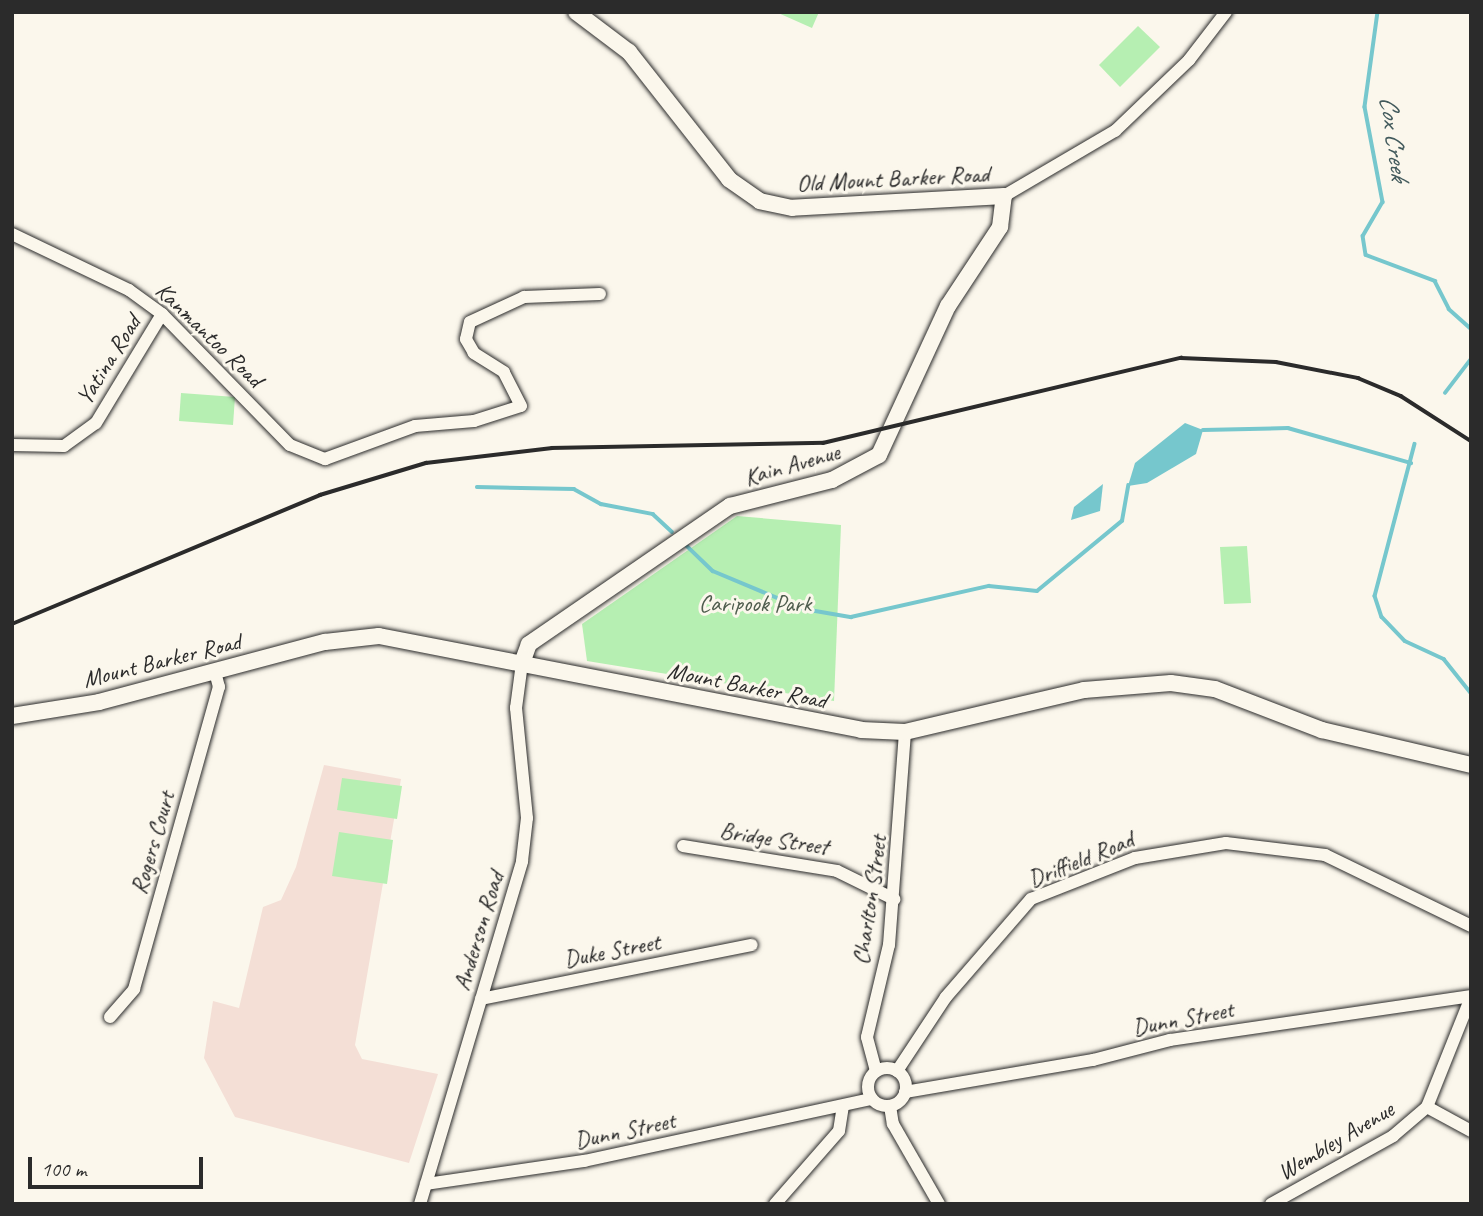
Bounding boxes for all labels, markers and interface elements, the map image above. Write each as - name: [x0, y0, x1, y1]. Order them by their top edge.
- water label: Cox Creek: [1373, 94, 1415, 182]
- street label: Old Mount Barker Road: [796, 160, 990, 198]
- street label: Kanmantoo Road: [149, 277, 269, 393]
- street label: Yatina Road: [70, 310, 148, 410]
- street label: Kain Avenue: [741, 438, 843, 492]
- park label: Caripook Park: [698, 590, 812, 618]
- street label: Mount Barker Road: [80, 627, 244, 695]
- street label: Mount Barker Road: [665, 656, 829, 716]
- street label: Rogers Court: [125, 788, 181, 898]
- street label: Bridge Street: [718, 816, 830, 862]
- street label: Driffield Road: [1024, 826, 1138, 894]
- street label: Charlton Street: [847, 833, 893, 967]
- street label: Anderson Road: [447, 868, 511, 994]
- street label: Duke Street: [561, 928, 663, 974]
- street label: Dunn Street: [1130, 995, 1236, 1043]
- street label: Wembley Avenue: [1273, 1095, 1399, 1187]
- street label: Dunn Street: [572, 1106, 678, 1156]
- scale bar: [32, 1142, 206, 1186]
- text: 100 m: [41, 1156, 86, 1182]

